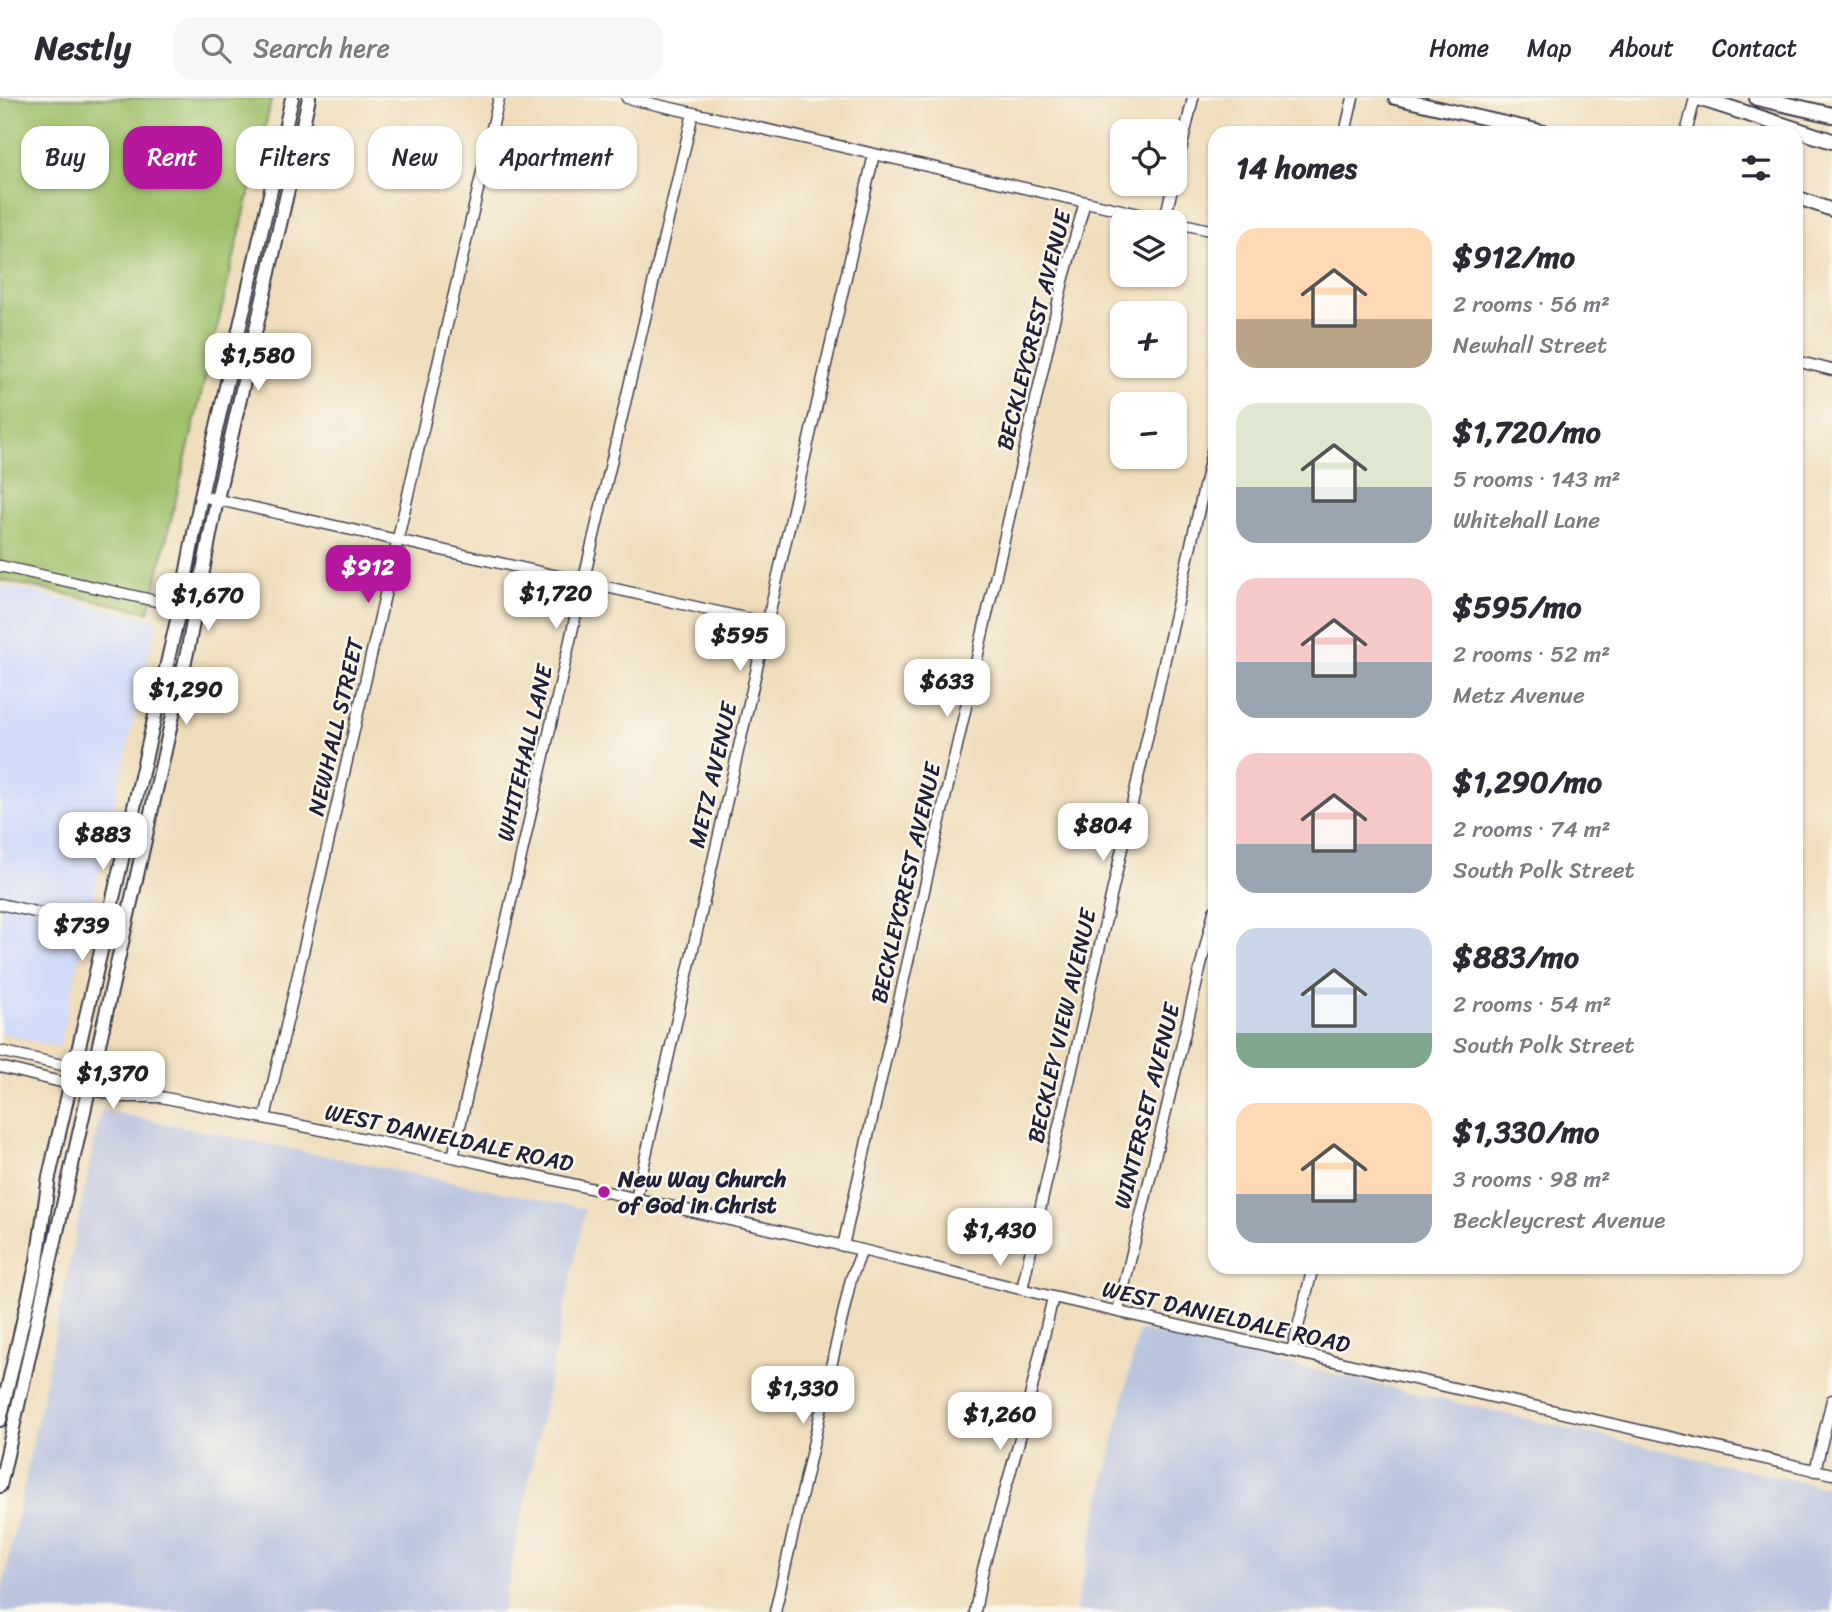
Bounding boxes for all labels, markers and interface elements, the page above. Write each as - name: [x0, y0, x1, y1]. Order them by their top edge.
- search box: [173, 17, 663, 80]
- text: Nestly: [35, 19, 131, 77]
- text: Search here: [253, 25, 390, 71]
- text: Home: [1429, 27, 1489, 69]
- text: Map: [1527, 27, 1571, 69]
- text: About: [1609, 27, 1674, 69]
- text: Contact: [1712, 27, 1797, 69]
- icon: search: [197, 29, 235, 67]
- map controls: [1110, 119, 1187, 469]
- button: locate: [1110, 119, 1187, 196]
- chip: Buy: [21, 126, 109, 189]
- chip: Rent: [123, 126, 222, 189]
- chip: Filters: [236, 126, 354, 189]
- chip: New: [368, 126, 462, 189]
- chip: Apartment: [476, 126, 637, 189]
- text: 14 homes: [1236, 141, 1357, 195]
- icon: filters: [1737, 149, 1775, 187]
- street label: BECKLEYCREST AVENUE: [984, 205, 1084, 454]
- button: layers: [1110, 210, 1187, 287]
- text: $912/mo: [1453, 230, 1575, 284]
- icon: home: [1292, 256, 1376, 340]
- text: 2 rooms · 56 m²: [1453, 284, 1610, 325]
- button: +: [1110, 301, 1187, 378]
- text: Newhall Street: [1453, 325, 1607, 366]
- pin: $1,580: [201, 334, 315, 393]
- text: $1,580: [221, 335, 295, 376]
- button: −: [1110, 392, 1187, 469]
- text: $1,720/mo: [1453, 405, 1601, 459]
- icon: home: [1292, 431, 1376, 515]
- text: 5 rooms · 143 m²: [1453, 459, 1621, 500]
- text: Whitehall Lane: [1453, 500, 1600, 541]
- pin: $912: [327, 546, 409, 605]
- text: $912: [342, 547, 394, 588]
- pin: $1,720: [499, 572, 613, 631]
- text: $1,720: [520, 573, 592, 614]
- pin: $1,670: [151, 574, 265, 633]
- text: $1,670: [172, 575, 244, 616]
- text: $595/mo: [1453, 580, 1581, 634]
- icon: home: [1292, 606, 1376, 690]
- pin: $595: [699, 614, 781, 673]
- text: $595: [711, 615, 769, 656]
- street label: NEWHALL STREET: [296, 633, 377, 820]
- text: 2 rooms · 52 m²: [1453, 634, 1610, 675]
- street label: WHITEHALL LANE: [485, 659, 566, 846]
- pin: $633: [906, 660, 988, 719]
- text: $633: [920, 661, 974, 702]
- pin: $1,290: [129, 668, 243, 727]
- text: $1,290: [149, 669, 223, 710]
- text: Metz Avenue: [1453, 675, 1585, 716]
- street label: METZ AVENUE: [676, 697, 750, 852]
- text: $1,290/mo: [1453, 755, 1602, 809]
- street label: BECKLEYCREST AVENUE: [858, 757, 954, 1007]
- icon: home: [1292, 781, 1376, 865]
- pin: $804: [1062, 804, 1144, 863]
- text: $804: [1074, 805, 1132, 846]
- text: 2 rooms · 74 m²: [1453, 809, 1610, 850]
- pin: $883: [62, 812, 144, 872]
- text: $883: [75, 814, 131, 855]
- text: South Polk Street: [1453, 850, 1635, 891]
- pin: $739: [41, 904, 123, 963]
- street label: BECKLEY VIEW AVENUE: [1015, 904, 1109, 1147]
- text: $739: [54, 905, 110, 946]
- text: $883/mo: [1453, 930, 1579, 984]
- icon: home: [1292, 956, 1376, 1040]
- text: 2 rooms · 54 m²: [1453, 984, 1611, 1025]
- street label: WINTERSET AVENUE: [1102, 998, 1193, 1213]
- text: South Polk Street: [1453, 1025, 1635, 1066]
- pin: $1,370: [56, 1052, 170, 1111]
- text: $1,370: [77, 1053, 149, 1094]
- street label: WEST DANIELDALE ROAD: [321, 1092, 577, 1184]
- text: $1,330/mo: [1453, 1105, 1599, 1159]
- icon: home: [1292, 1131, 1376, 1215]
- place label: New Way Church of God in Christ: [617, 1159, 786, 1226]
- text: 3 rooms · 98 m²: [1453, 1159, 1610, 1200]
- marker: New Way Church of God in Christ: [596, 1184, 612, 1200]
- text: Beckleycrest Avenue: [1453, 1200, 1665, 1241]
- pin: $1,430: [943, 1208, 1057, 1268]
- text: $1,430: [963, 1210, 1037, 1251]
- street label: WEST DANIELDALE ROAD: [1098, 1269, 1354, 1365]
- pin: $1,330: [746, 1366, 860, 1426]
- text: $1,330: [767, 1368, 839, 1409]
- pin: $1,260: [943, 1392, 1057, 1452]
- text: $1,260: [964, 1394, 1036, 1435]

